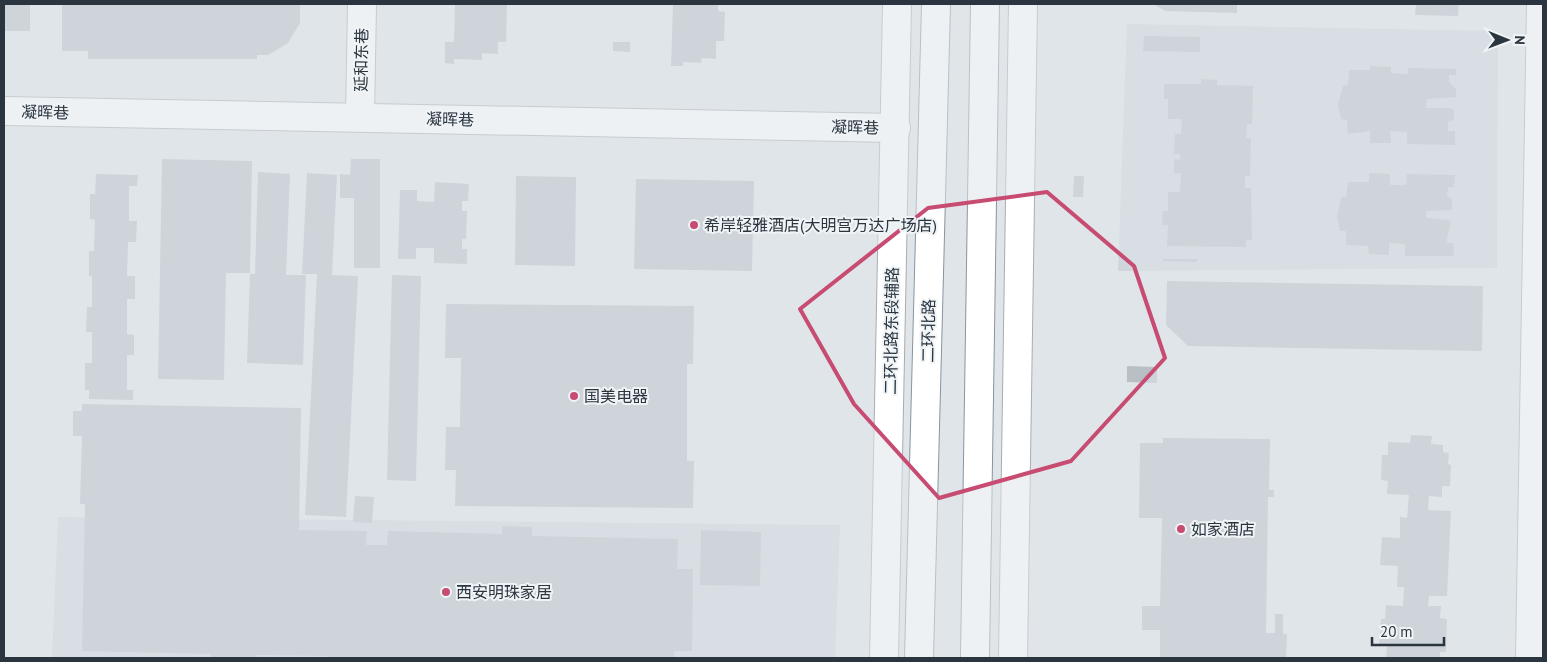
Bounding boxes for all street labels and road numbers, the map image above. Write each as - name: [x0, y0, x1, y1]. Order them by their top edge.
- street label: 延和东巷: [350, 28, 372, 92]
- street label: 凝晖巷: [21, 102, 69, 122]
- street label: 凝晖巷: [426, 109, 474, 129]
- street label: 凝晖巷: [831, 117, 879, 137]
- street label: 二环北路东段辅路: [880, 267, 902, 395]
- street label: 二环北路: [917, 299, 939, 363]

